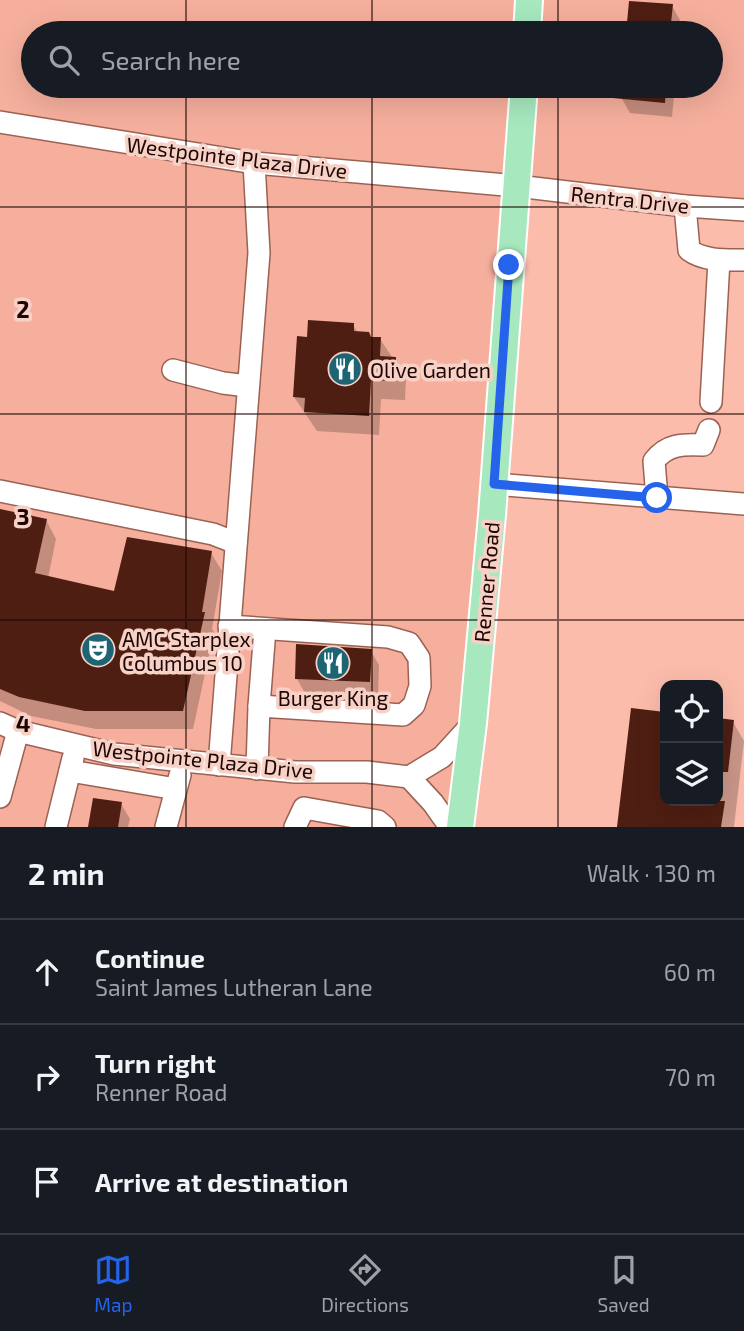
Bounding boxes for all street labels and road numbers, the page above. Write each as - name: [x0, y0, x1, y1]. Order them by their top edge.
- street label: Westpointe Plaza Drive: [125, 131, 349, 183]
- street label: Rentra Drive: [570, 180, 690, 218]
- street label: Renner Road: [468, 521, 504, 643]
- street label: Westpointe Plaza Drive: [91, 735, 315, 783]

